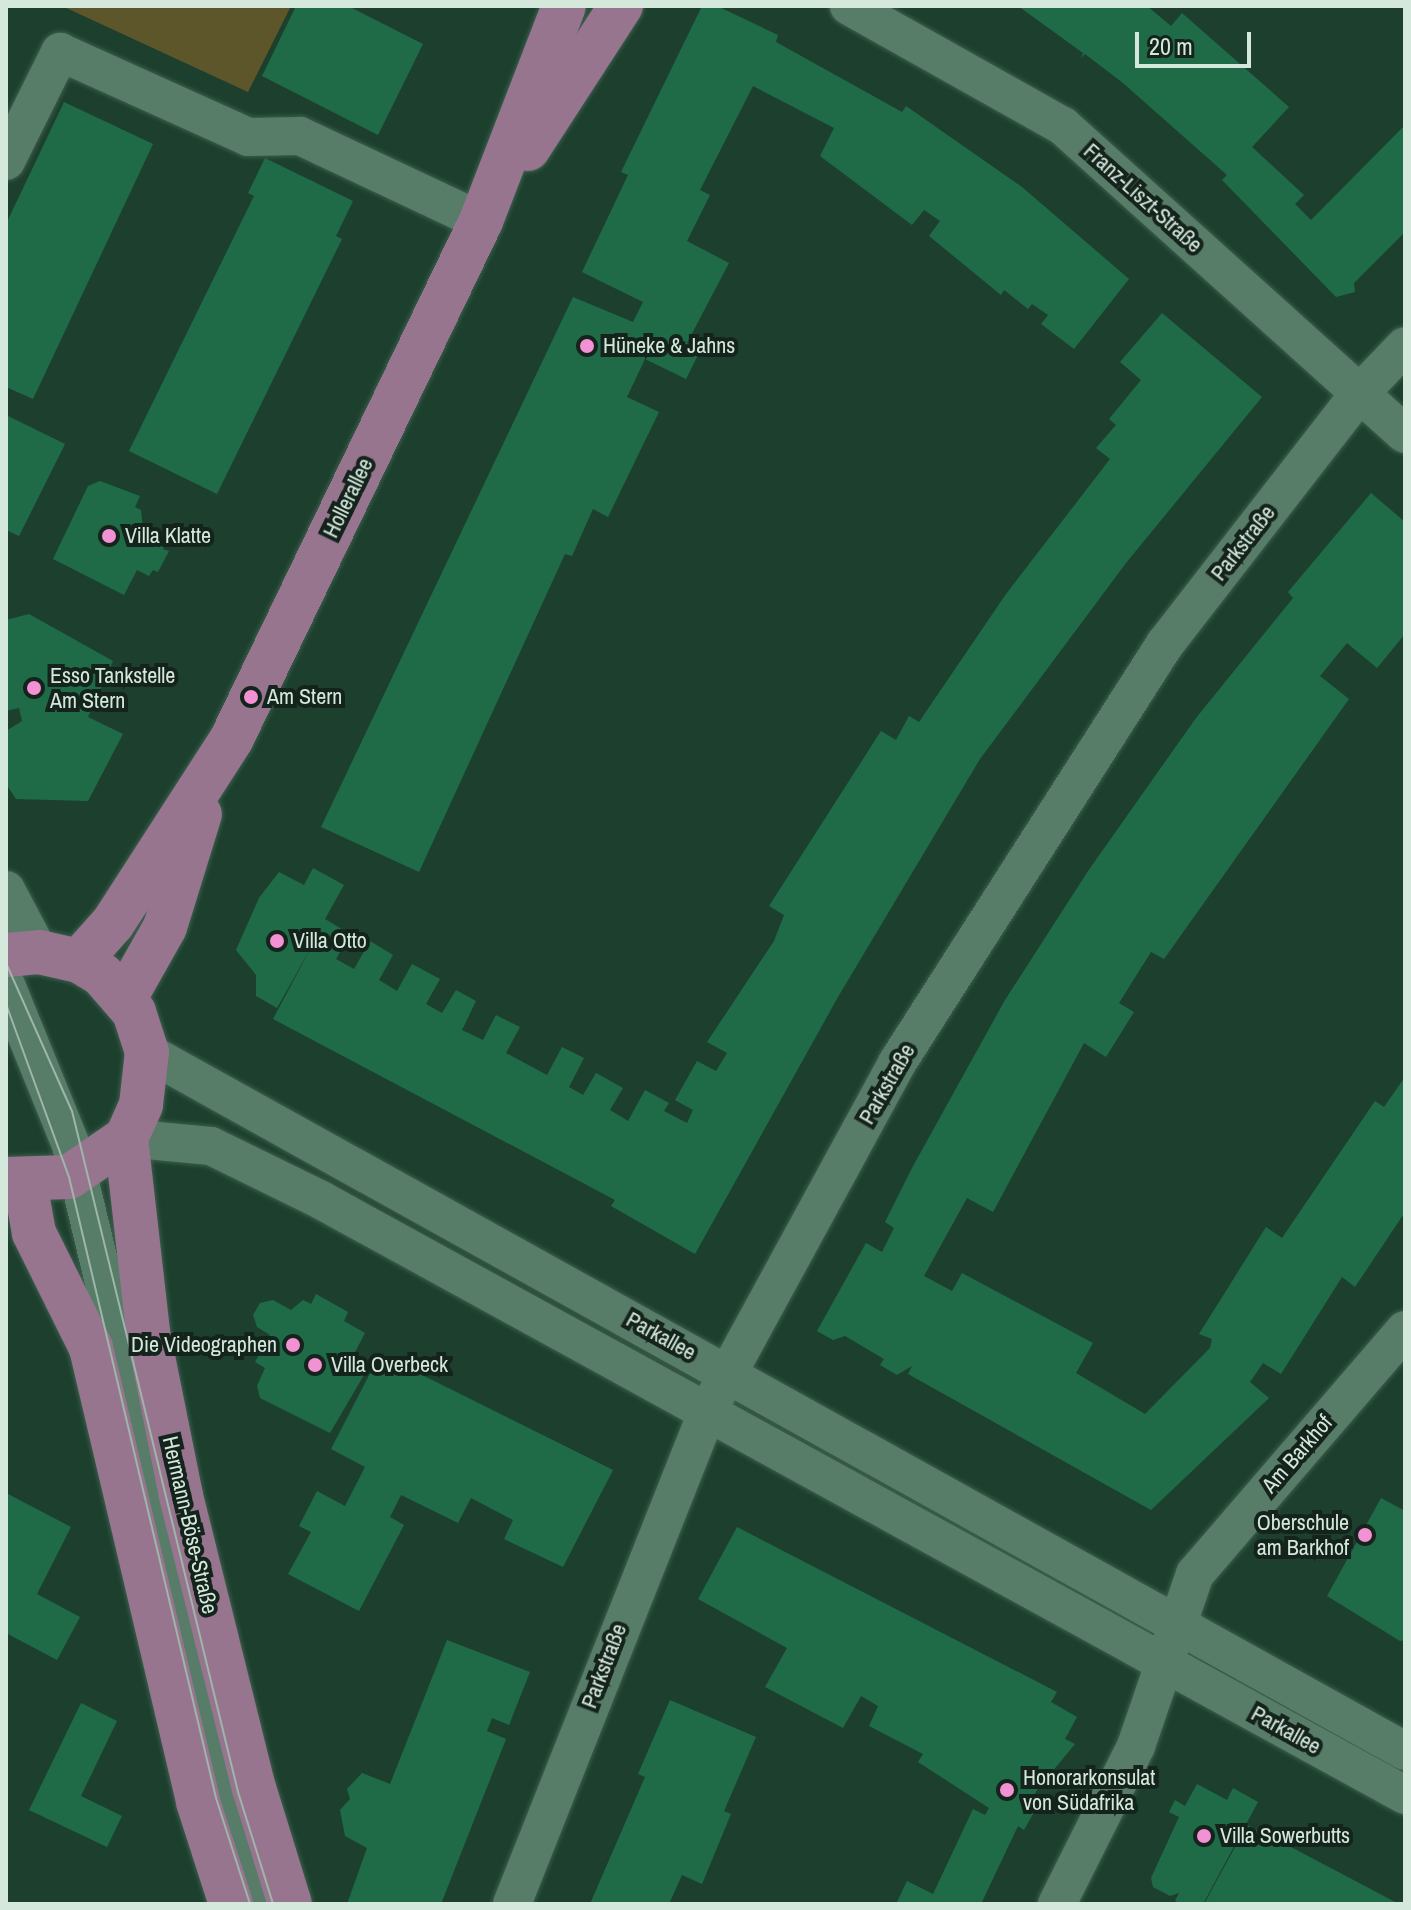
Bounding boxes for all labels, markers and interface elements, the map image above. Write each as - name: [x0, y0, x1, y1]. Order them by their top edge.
- scale bar: [1139, 16, 1255, 66]
- text: 20 m: [1149, 30, 1193, 62]
- street label: Franz-Liszt-Straße: [1078, 138, 1208, 258]
- place label: Hüneke & Jahns: [603, 333, 735, 359]
- marker: Hüneke & Jahns: [578, 337, 596, 355]
- street label: Hollerallee: [317, 454, 379, 542]
- street label: Parkstraße: [1205, 500, 1281, 586]
- place label: Villa Klatte: [125, 523, 211, 549]
- marker: Villa Klatte: [100, 527, 118, 545]
- place label: Esso Tankstelle Am Stern: [50, 662, 176, 714]
- marker: Esso Tankstelle Am Stern: [25, 679, 43, 697]
- place label: Am Stern: [267, 684, 342, 710]
- marker: Am Stern: [242, 688, 260, 706]
- place label: Villa Otto: [293, 928, 367, 954]
- marker: Villa Otto: [268, 932, 286, 950]
- street label: Parkstraße: [854, 1039, 920, 1129]
- street label: Parkallee: [622, 1306, 700, 1366]
- place label: Die Videographen: [131, 1332, 277, 1358]
- marker: Die Videographen: [284, 1336, 302, 1354]
- place label: Villa Overbeck: [331, 1352, 448, 1378]
- marker: Villa Overbeck: [306, 1356, 324, 1374]
- street label: Am Barkhof: [1256, 1410, 1338, 1498]
- street label: Hermann-Böse-Straße: [157, 1434, 223, 1616]
- place label: Oberschule am Barkhof: [1257, 1509, 1349, 1560]
- marker: Oberschule am Barkhof: [1356, 1526, 1374, 1544]
- street label: Parkstraße: [576, 1620, 632, 1712]
- street label: Parkallee: [1247, 1700, 1325, 1760]
- place label: Honorarkonsulat von Südafrika: [1023, 1764, 1155, 1816]
- marker: Honorarkonsulat von Südafrika: [998, 1781, 1016, 1799]
- place label: Villa Sowerbutts: [1220, 1823, 1350, 1849]
- marker: Villa Sowerbutts: [1195, 1827, 1213, 1845]

